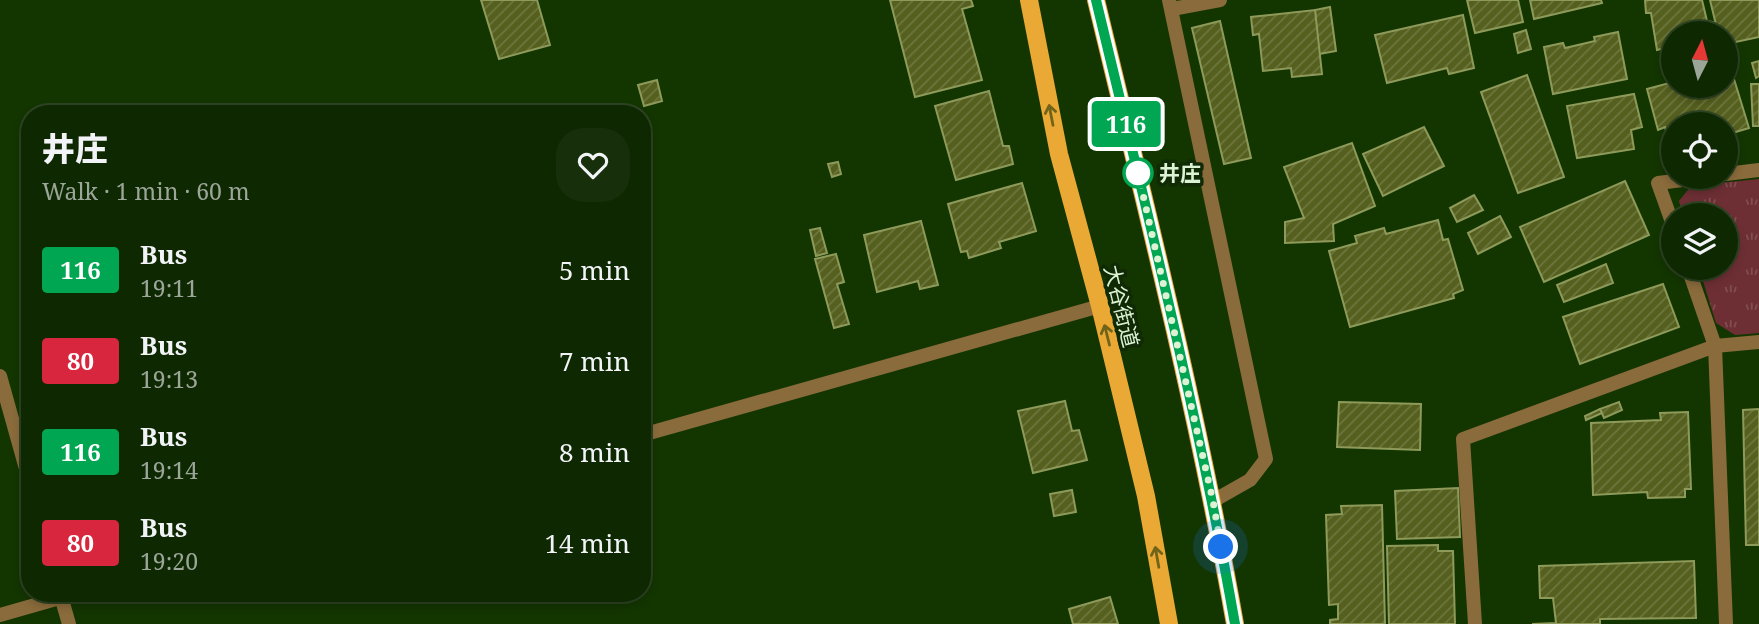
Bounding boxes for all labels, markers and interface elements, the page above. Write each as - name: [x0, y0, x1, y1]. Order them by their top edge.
- north arrow: [1661, 21, 1738, 98]
- map controls: [1661, 21, 1738, 280]
- line badge: 116: [1086, 101, 1166, 147]
- one-way arrow: [1043, 104, 1057, 127]
- text: 116: [1106, 107, 1146, 140]
- button: locate: [1661, 112, 1738, 189]
- text: 井庄: [42, 126, 108, 171]
- button: heart: [556, 128, 630, 202]
- marker: 井庄: [1123, 158, 1153, 188]
- place label: 井庄: [1159, 159, 1201, 187]
- text: Walk · 1 min · 60 m: [42, 175, 250, 207]
- button: layers: [1661, 203, 1738, 280]
- text: Bus: [140, 236, 187, 272]
- text: 5 min: [559, 252, 630, 288]
- text: 116: [60, 253, 101, 286]
- street label: 大谷街道: [1098, 262, 1146, 350]
- text: 19:11: [140, 272, 198, 304]
- one-way arrow: [1100, 324, 1113, 347]
- text: Bus: [140, 327, 187, 363]
- text: 7 min: [559, 343, 630, 379]
- text: 80: [67, 344, 94, 377]
- text: 19:13: [140, 363, 198, 395]
- text: Bus: [140, 418, 187, 454]
- text: 8 min: [559, 434, 630, 470]
- text: 116: [60, 435, 101, 468]
- text: 19:14: [140, 454, 198, 486]
- text: Bus: [140, 509, 187, 545]
- text: 14 min: [545, 525, 630, 561]
- text: 80: [67, 526, 94, 559]
- your location: [1203, 529, 1238, 564]
- text: 19:20: [140, 545, 198, 577]
- one-way arrow: [1150, 546, 1163, 569]

